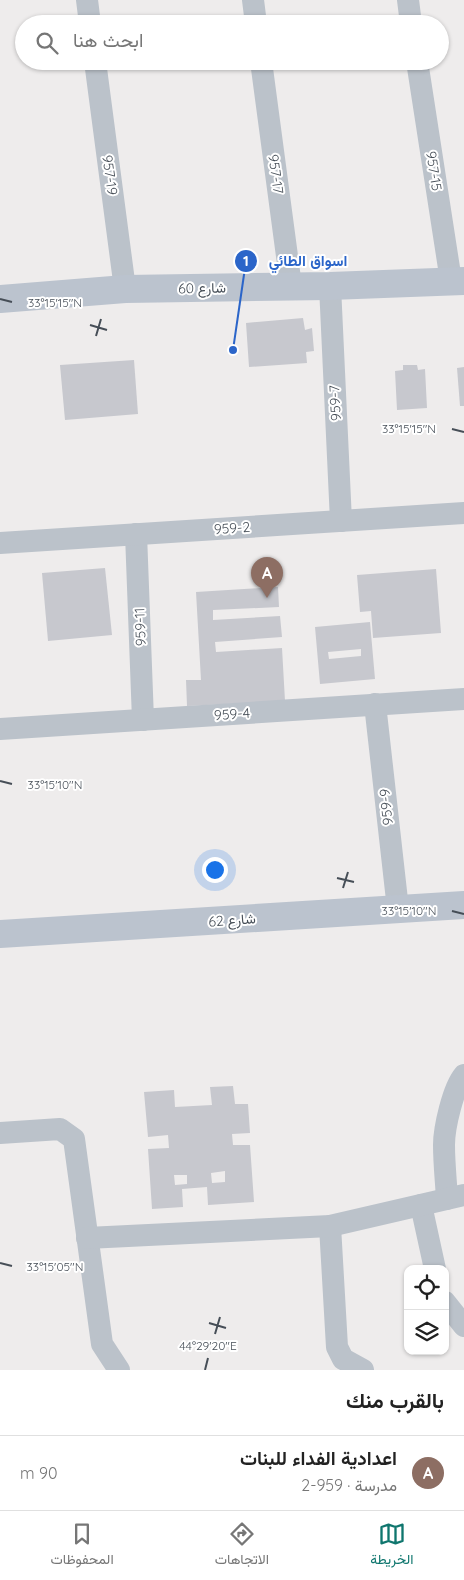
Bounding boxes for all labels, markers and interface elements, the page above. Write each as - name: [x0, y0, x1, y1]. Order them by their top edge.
- search box: [15, 15, 449, 70]
- text: ابحث هنا: [73, 28, 143, 52]
- icon: search: [33, 29, 61, 57]
- street label: 957-15: [422, 150, 446, 192]
- street label: 957-17: [264, 153, 288, 195]
- street label: 957-19: [98, 154, 122, 196]
- callout: اسواق الطائي: [234, 246, 357, 276]
- text: 1: [243, 251, 249, 270]
- text: اسواق الطائي: [269, 251, 347, 274]
- street label: شارع 60: [178, 279, 226, 299]
- text: 33°15'15"N: [28, 295, 82, 310]
- street label: 959-7: [325, 385, 345, 421]
- text: 33°15'15"N: [382, 421, 436, 436]
- street label: 959-2: [213, 518, 251, 538]
- pin: A: [251, 557, 283, 598]
- street label: 959-11: [130, 607, 150, 647]
- street label: 959-4: [213, 704, 251, 724]
- text: 33°15'10"N: [28, 777, 82, 792]
- street label: 959-9: [375, 788, 397, 826]
- your location: [202, 857, 228, 883]
- text: 33°15'10"N: [382, 903, 436, 918]
- street label: شارع 62: [208, 909, 256, 933]
- text: 33°15'05"N: [27, 1259, 83, 1274]
- map controls: [404, 1265, 449, 1355]
- button: locate: [404, 1265, 449, 1310]
- button: layers: [404, 1310, 449, 1355]
- text: 44°29'20"E: [179, 1338, 237, 1353]
- text: بالقرب منك: [346, 1387, 444, 1413]
- text: اعدادية الفداء للبنات: [240, 1446, 397, 1470]
- text: 90 m: [20, 1463, 57, 1483]
- text: A: [423, 1463, 433, 1483]
- text: مدرسة · 959-2: [301, 1475, 397, 1495]
- tab: المحفوظات: [51, 1520, 114, 1572]
- tab: الاتجاهات: [215, 1520, 269, 1572]
- tab: الخريطة: [370, 1520, 413, 1572]

